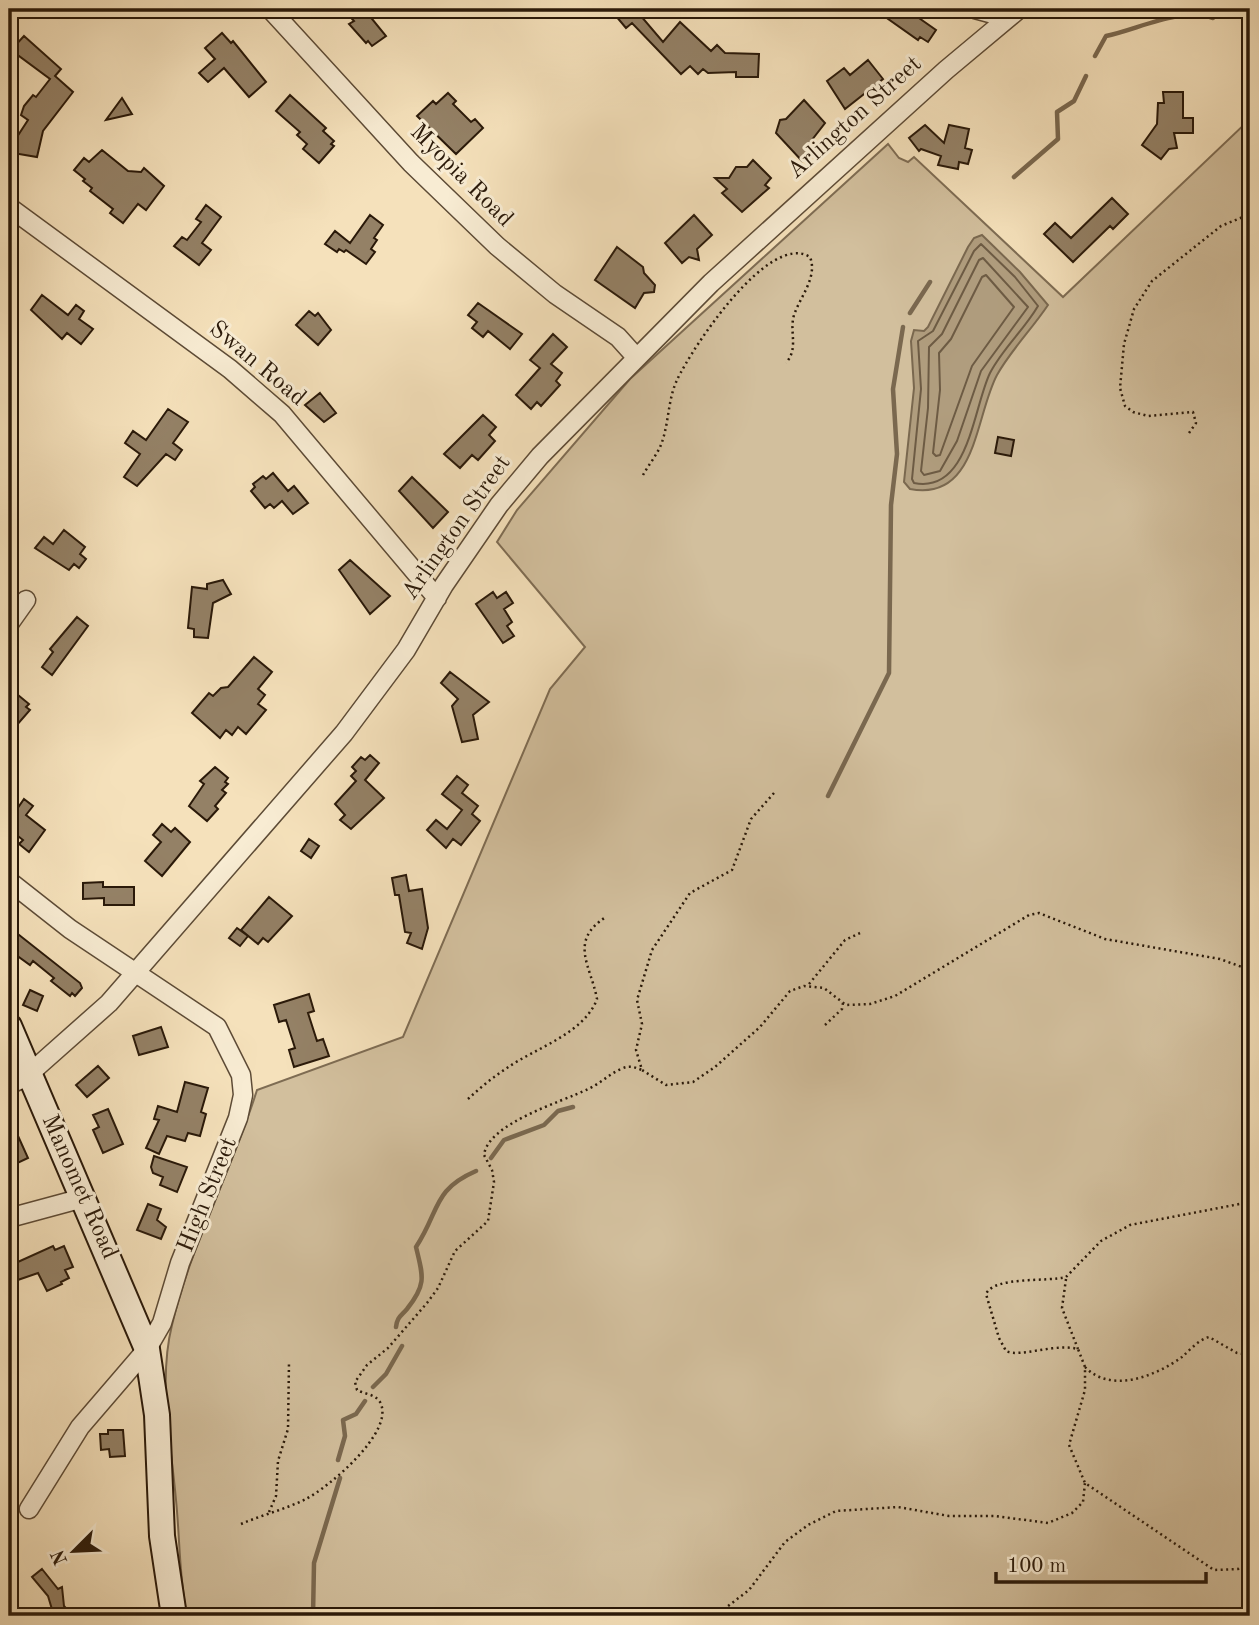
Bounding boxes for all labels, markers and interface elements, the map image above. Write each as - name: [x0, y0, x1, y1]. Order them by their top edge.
- street label: Arlington Street: [784, 52, 926, 184]
- street label: Myopia Road: [405, 120, 517, 232]
- street label: Swan Road: [204, 317, 310, 411]
- street label: Arlington Street: [398, 451, 516, 605]
- street label: Manomet Road: [36, 1111, 122, 1263]
- street label: High Street: [174, 1134, 242, 1256]
- north arrow: [38, 1516, 108, 1586]
- scale bar: [996, 1541, 1206, 1585]
- text: N: [49, 1546, 72, 1567]
- text: 100 m: [1007, 1556, 1066, 1577]

